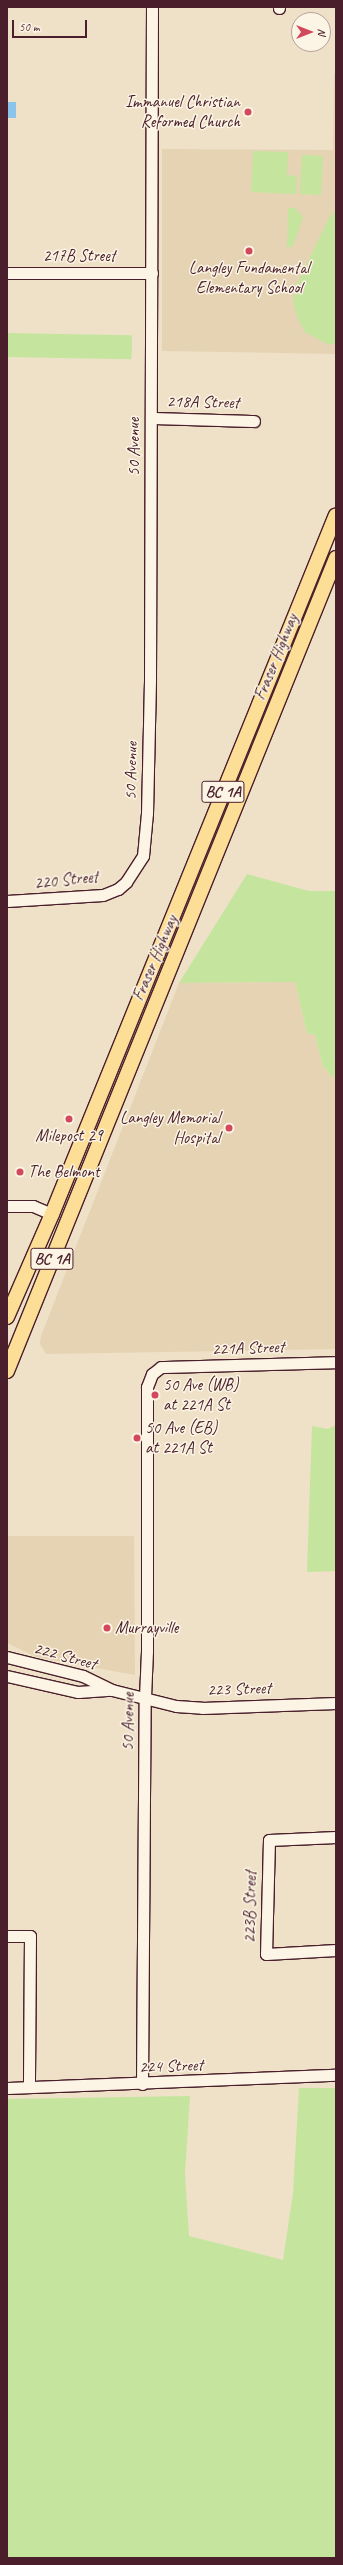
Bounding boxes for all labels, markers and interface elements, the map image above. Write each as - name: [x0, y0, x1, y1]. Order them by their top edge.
- scale bar: [14, 12, 89, 38]
- north arrow: [291, 12, 331, 52]
- text: 50 m: [19, 19, 39, 35]
- text: N: [315, 29, 329, 35]
- place label: Immanuel Christian Reformed Church: [125, 92, 240, 132]
- marker: Immanuel Christian Reformed Church: [243, 107, 253, 117]
- street label: 217B Street: [43, 246, 115, 266]
- marker: Langley Fundamental Elementary School: [244, 246, 254, 256]
- place label: Langley Fundamental Elementary School: [189, 258, 309, 298]
- street label: 218A Street: [167, 391, 239, 413]
- street label: 50 Avenue: [124, 418, 144, 476]
- street label: Fraser Highway: [250, 611, 302, 703]
- street label: 50 Avenue: [120, 742, 142, 800]
- road number: BC 1A: [201, 778, 245, 806]
- street label: 220 Street: [33, 867, 99, 893]
- street label: Fraser Highway: [128, 912, 182, 1004]
- place label: Langley Memorial Hospital: [120, 1108, 220, 1148]
- marker: Milepost 29: [64, 1114, 74, 1124]
- marker: Langley Memorial Hospital: [223, 1122, 235, 1134]
- place label: Milepost 29: [35, 1126, 103, 1146]
- place label: The Belmont: [28, 1162, 101, 1182]
- marker: The Belmont: [15, 1167, 25, 1177]
- road number: BC 1A: [30, 1245, 74, 1273]
- street label: 221A Street: [211, 1337, 285, 1359]
- place label: 50 Ave (WB) at 221A St: [163, 1375, 238, 1415]
- marker: 50 Ave (WB) at 221A St: [150, 1390, 160, 1400]
- place label: 50 Ave (EB) at 221A St: [145, 1418, 217, 1458]
- marker: 50 Ave (EB) at 221A St: [132, 1433, 142, 1443]
- place label: Murrayville: [115, 1618, 178, 1638]
- marker: Murrayville: [102, 1623, 112, 1633]
- street label: 222 Street: [31, 1638, 99, 1674]
- street label: 223 Street: [207, 1678, 271, 1700]
- street label: 50 Avenue: [117, 1693, 139, 1751]
- street label: 223B Street: [239, 1870, 261, 1944]
- street label: 224 Street: [139, 2055, 203, 2077]

